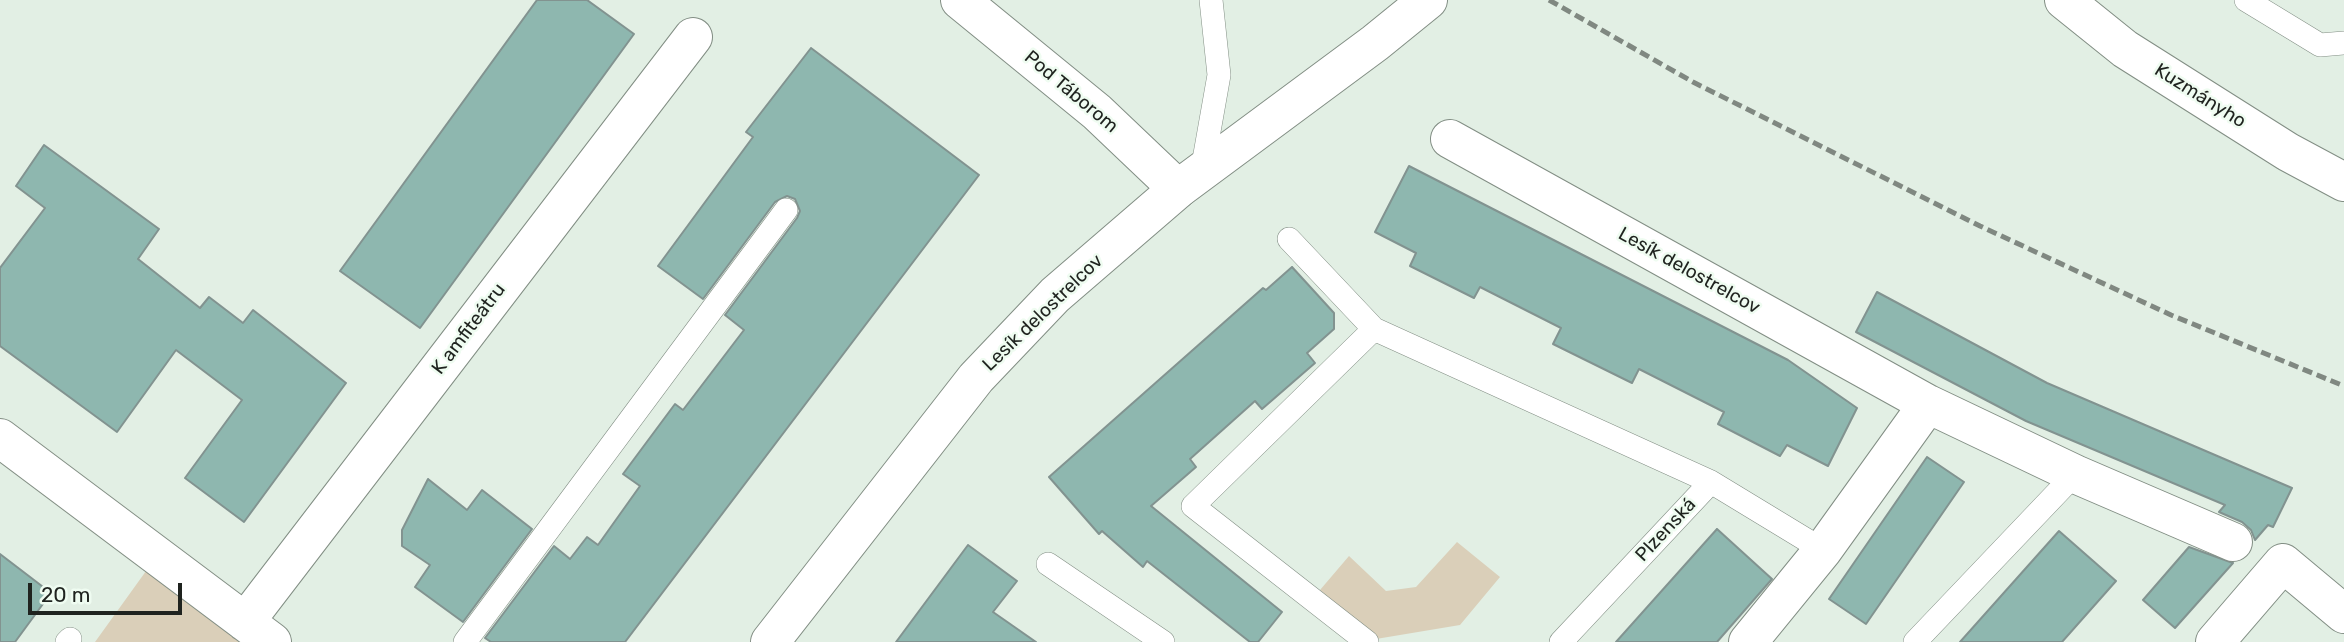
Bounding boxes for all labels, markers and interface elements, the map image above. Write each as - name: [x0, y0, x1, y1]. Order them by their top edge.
- street label: Pod Táborom: [1019, 46, 1123, 138]
- street label: Kuzmányho: [2150, 59, 2250, 133]
- street label: Lesík delostrelcov: [1614, 223, 1764, 319]
- street label: Lesík delostrelcov: [978, 250, 1108, 376]
- street label: K amfiteátru: [427, 279, 511, 379]
- street label: Plzenská: [1631, 494, 1701, 566]
- scale bar: [32, 568, 186, 612]
- text: 20 m: [41, 582, 90, 607]

